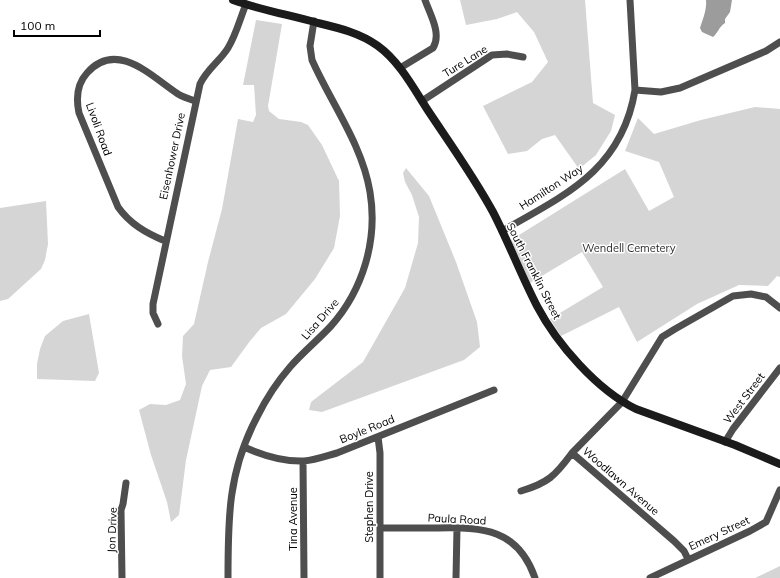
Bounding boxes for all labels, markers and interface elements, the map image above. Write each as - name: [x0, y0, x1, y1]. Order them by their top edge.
- scale bar: [14, 12, 100, 38]
- text: 100 m: [20, 18, 55, 33]
- street label: Ture Lane: [440, 42, 490, 80]
- street label: Livoli Road: [83, 100, 115, 158]
- street label: Eisenhower Drive: [156, 111, 188, 201]
- street label: Hamilton Way: [516, 161, 586, 213]
- street label: South Franklin Street: [504, 220, 564, 322]
- park label: Wendell Cemetery: [582, 241, 676, 255]
- street label: Lisa Drive: [298, 295, 342, 343]
- street label: West Street: [720, 370, 768, 426]
- street label: Boyle Road: [338, 412, 396, 446]
- street label: Woodlawn Avenue: [580, 444, 662, 518]
- street label: Stephen Drive: [362, 471, 376, 543]
- street label: Tina Avenue: [286, 487, 300, 551]
- street label: Jon Drive: [104, 507, 120, 553]
- street label: Paula Road: [427, 510, 487, 528]
- street label: Emery Street: [686, 513, 752, 553]

